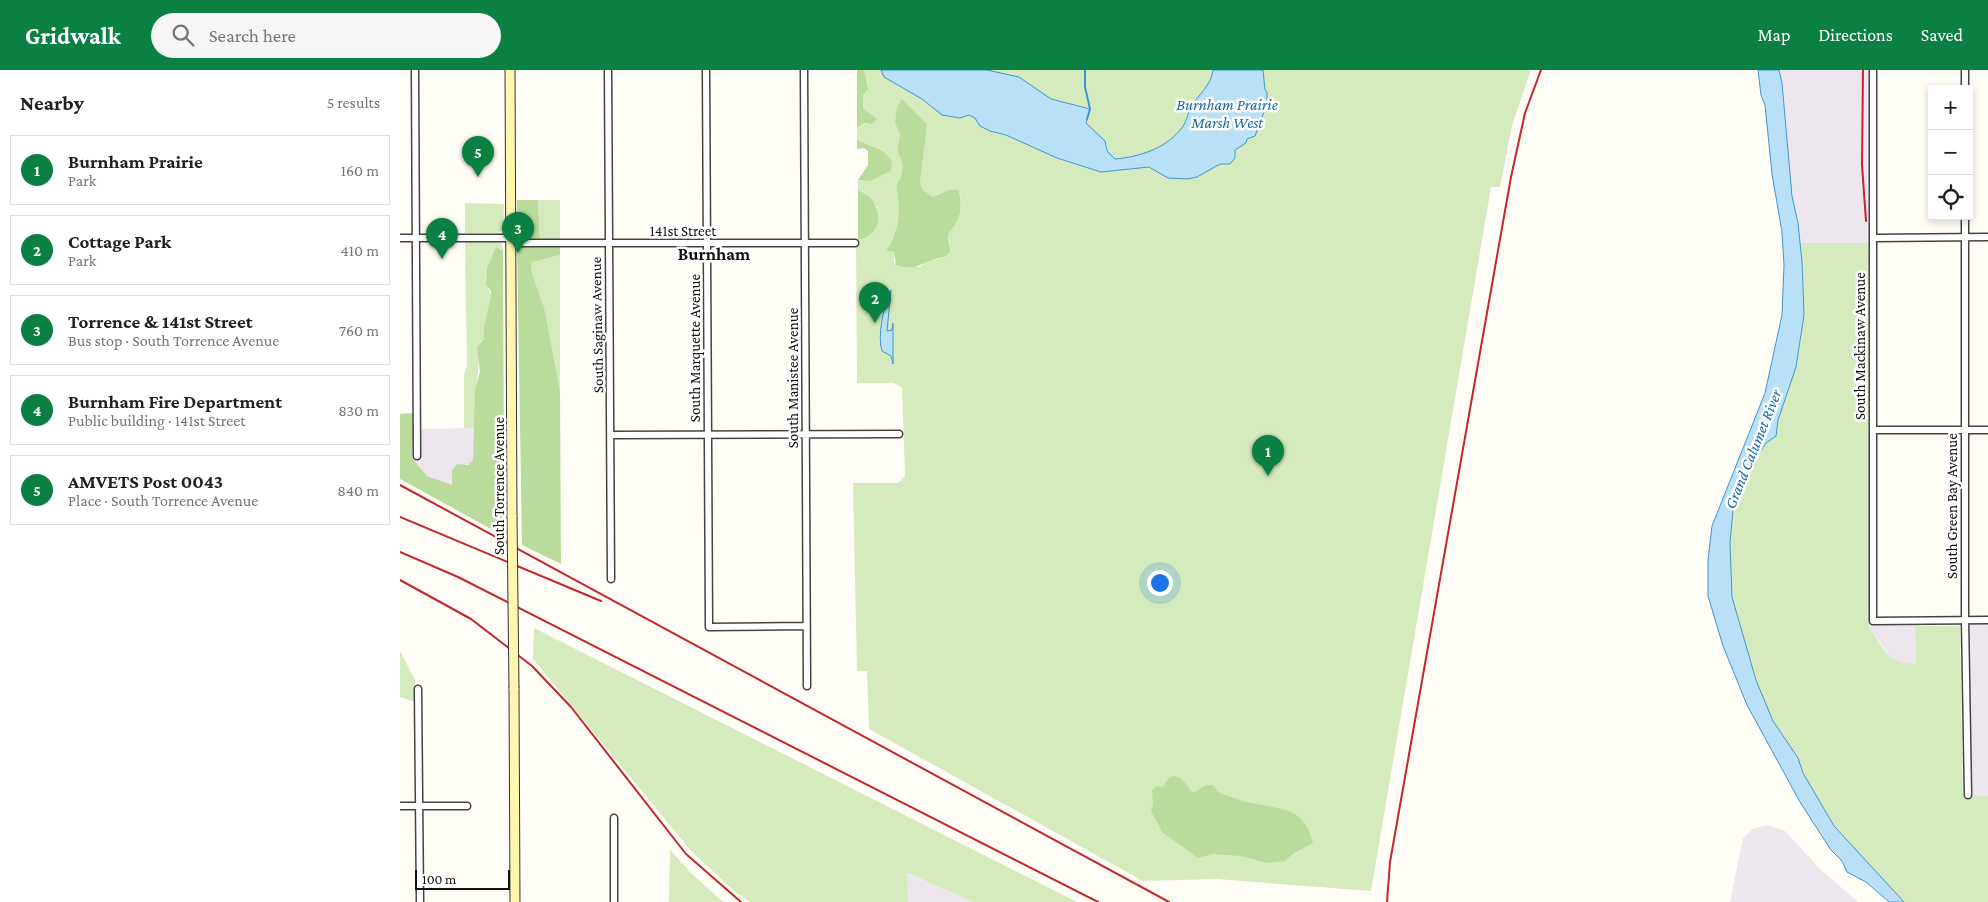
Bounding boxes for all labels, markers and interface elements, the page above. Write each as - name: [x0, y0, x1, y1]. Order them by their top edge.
- search box: [151, 13, 501, 58]
- icon: search: [169, 21, 197, 49]
- text: Gridwalk: [25, 22, 121, 49]
- text: Search here: [209, 25, 296, 46]
- text: Map: [1758, 25, 1790, 45]
- text: Directions: [1818, 25, 1893, 45]
- text: Saved: [1921, 25, 1963, 45]
- map controls: [1928, 85, 1973, 220]
- button: +: [1928, 85, 1973, 130]
- text: Nearby: [20, 91, 84, 115]
- text: 5 results: [327, 94, 380, 111]
- water label: Burnham Prairie Marsh West: [1176, 96, 1278, 131]
- button: −: [1928, 130, 1973, 175]
- pin: 5: [462, 136, 494, 177]
- text: Burnham Prairie: [68, 151, 203, 172]
- text: 1: [34, 162, 40, 179]
- text: 160 m: [341, 162, 379, 179]
- text: Park: [68, 172, 96, 189]
- button: locate: [1928, 175, 1973, 220]
- pin: 3: [502, 212, 534, 253]
- pin: 4: [426, 218, 458, 259]
- street label: 141st Street: [650, 223, 717, 239]
- text: Cottage Park: [68, 231, 171, 252]
- text: 2: [33, 242, 41, 259]
- text: 410 m: [341, 242, 379, 259]
- district label: Burnham: [678, 244, 751, 264]
- text: Park: [68, 252, 96, 269]
- street label: South Saginaw Avenue: [588, 256, 607, 393]
- street label: South Mackinaw Avenue: [1852, 272, 1868, 420]
- street label: South Marquette Avenue: [687, 273, 704, 422]
- pin: 2: [859, 282, 891, 323]
- street label: South Manistee Avenue: [785, 307, 801, 448]
- text: Torrence & 141st Street: [68, 311, 253, 332]
- text: 3: [33, 322, 41, 339]
- text: 760 m: [339, 322, 379, 339]
- text: Bus stop · South Torrence Avenue: [68, 332, 279, 349]
- water label: Grand Calumet River: [1721, 386, 1785, 511]
- text: Burnham Fire Department: [68, 391, 282, 412]
- text: 4: [33, 402, 41, 419]
- text: 830 m: [338, 402, 379, 419]
- text: Public building · 141st Street: [68, 412, 246, 429]
- street label: South Torrence Avenue: [491, 417, 507, 555]
- street label: South Green Bay Avenue: [1944, 433, 1961, 579]
- pin: 1: [1252, 435, 1284, 476]
- text: AMVETS Post 0043: [68, 471, 223, 492]
- text: 5: [33, 482, 41, 499]
- text: 840 m: [337, 482, 379, 499]
- text: Place · South Torrence Avenue: [68, 492, 258, 509]
- your location: [1147, 570, 1173, 596]
- scale bar: [415, 867, 510, 890]
- text: 100 m: [422, 871, 456, 887]

